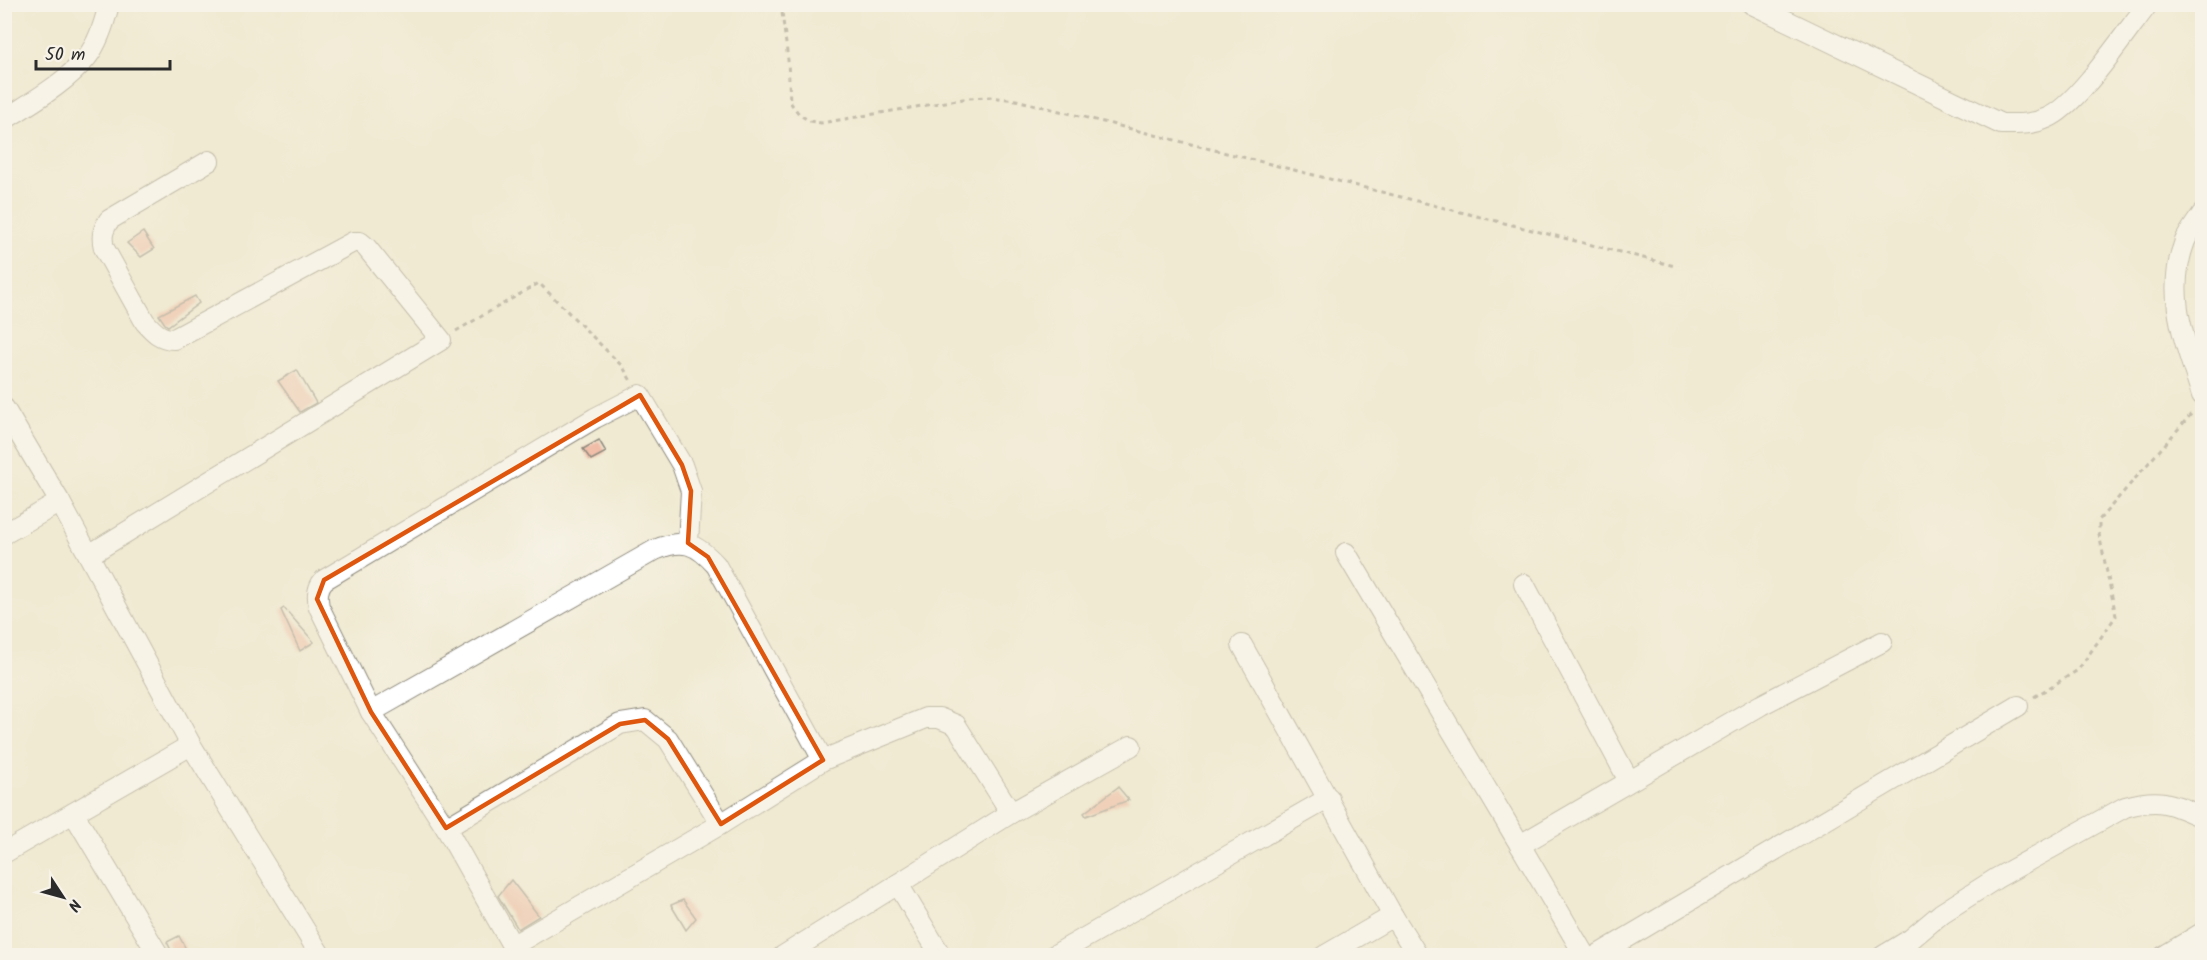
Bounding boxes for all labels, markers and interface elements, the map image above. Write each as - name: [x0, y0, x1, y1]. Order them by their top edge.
- scale bar: [36, 33, 170, 71]
- text: 50 m: [45, 41, 85, 70]
- north arrow: [33, 867, 93, 927]
- text: N: [61, 893, 87, 916]

